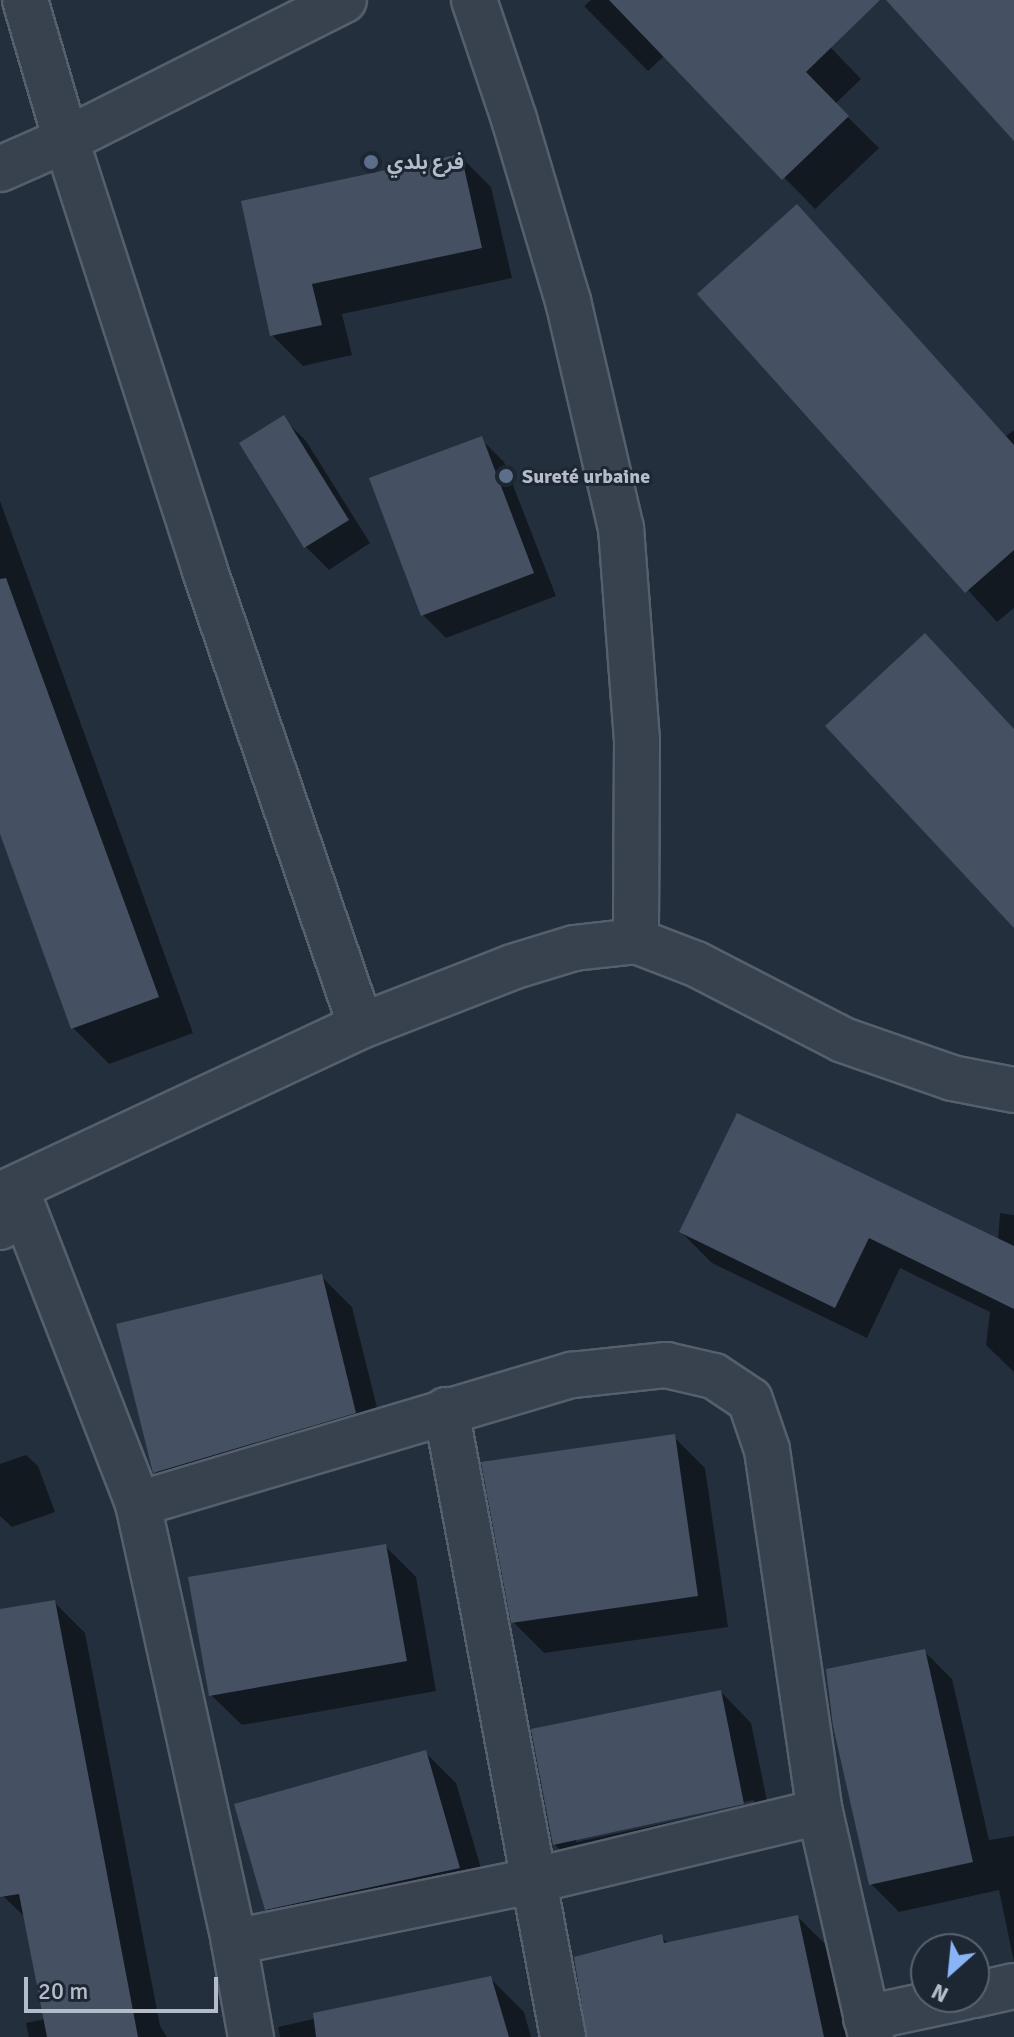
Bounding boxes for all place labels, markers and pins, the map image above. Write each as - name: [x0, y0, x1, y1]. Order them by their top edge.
- place label: فرع بلدي: [387, 150, 464, 174]
- marker: فرع بلدي: [362, 153, 380, 171]
- place label: Sureté urbaine: [522, 464, 650, 488]
- marker: Sureté urbaine: [497, 467, 515, 485]

